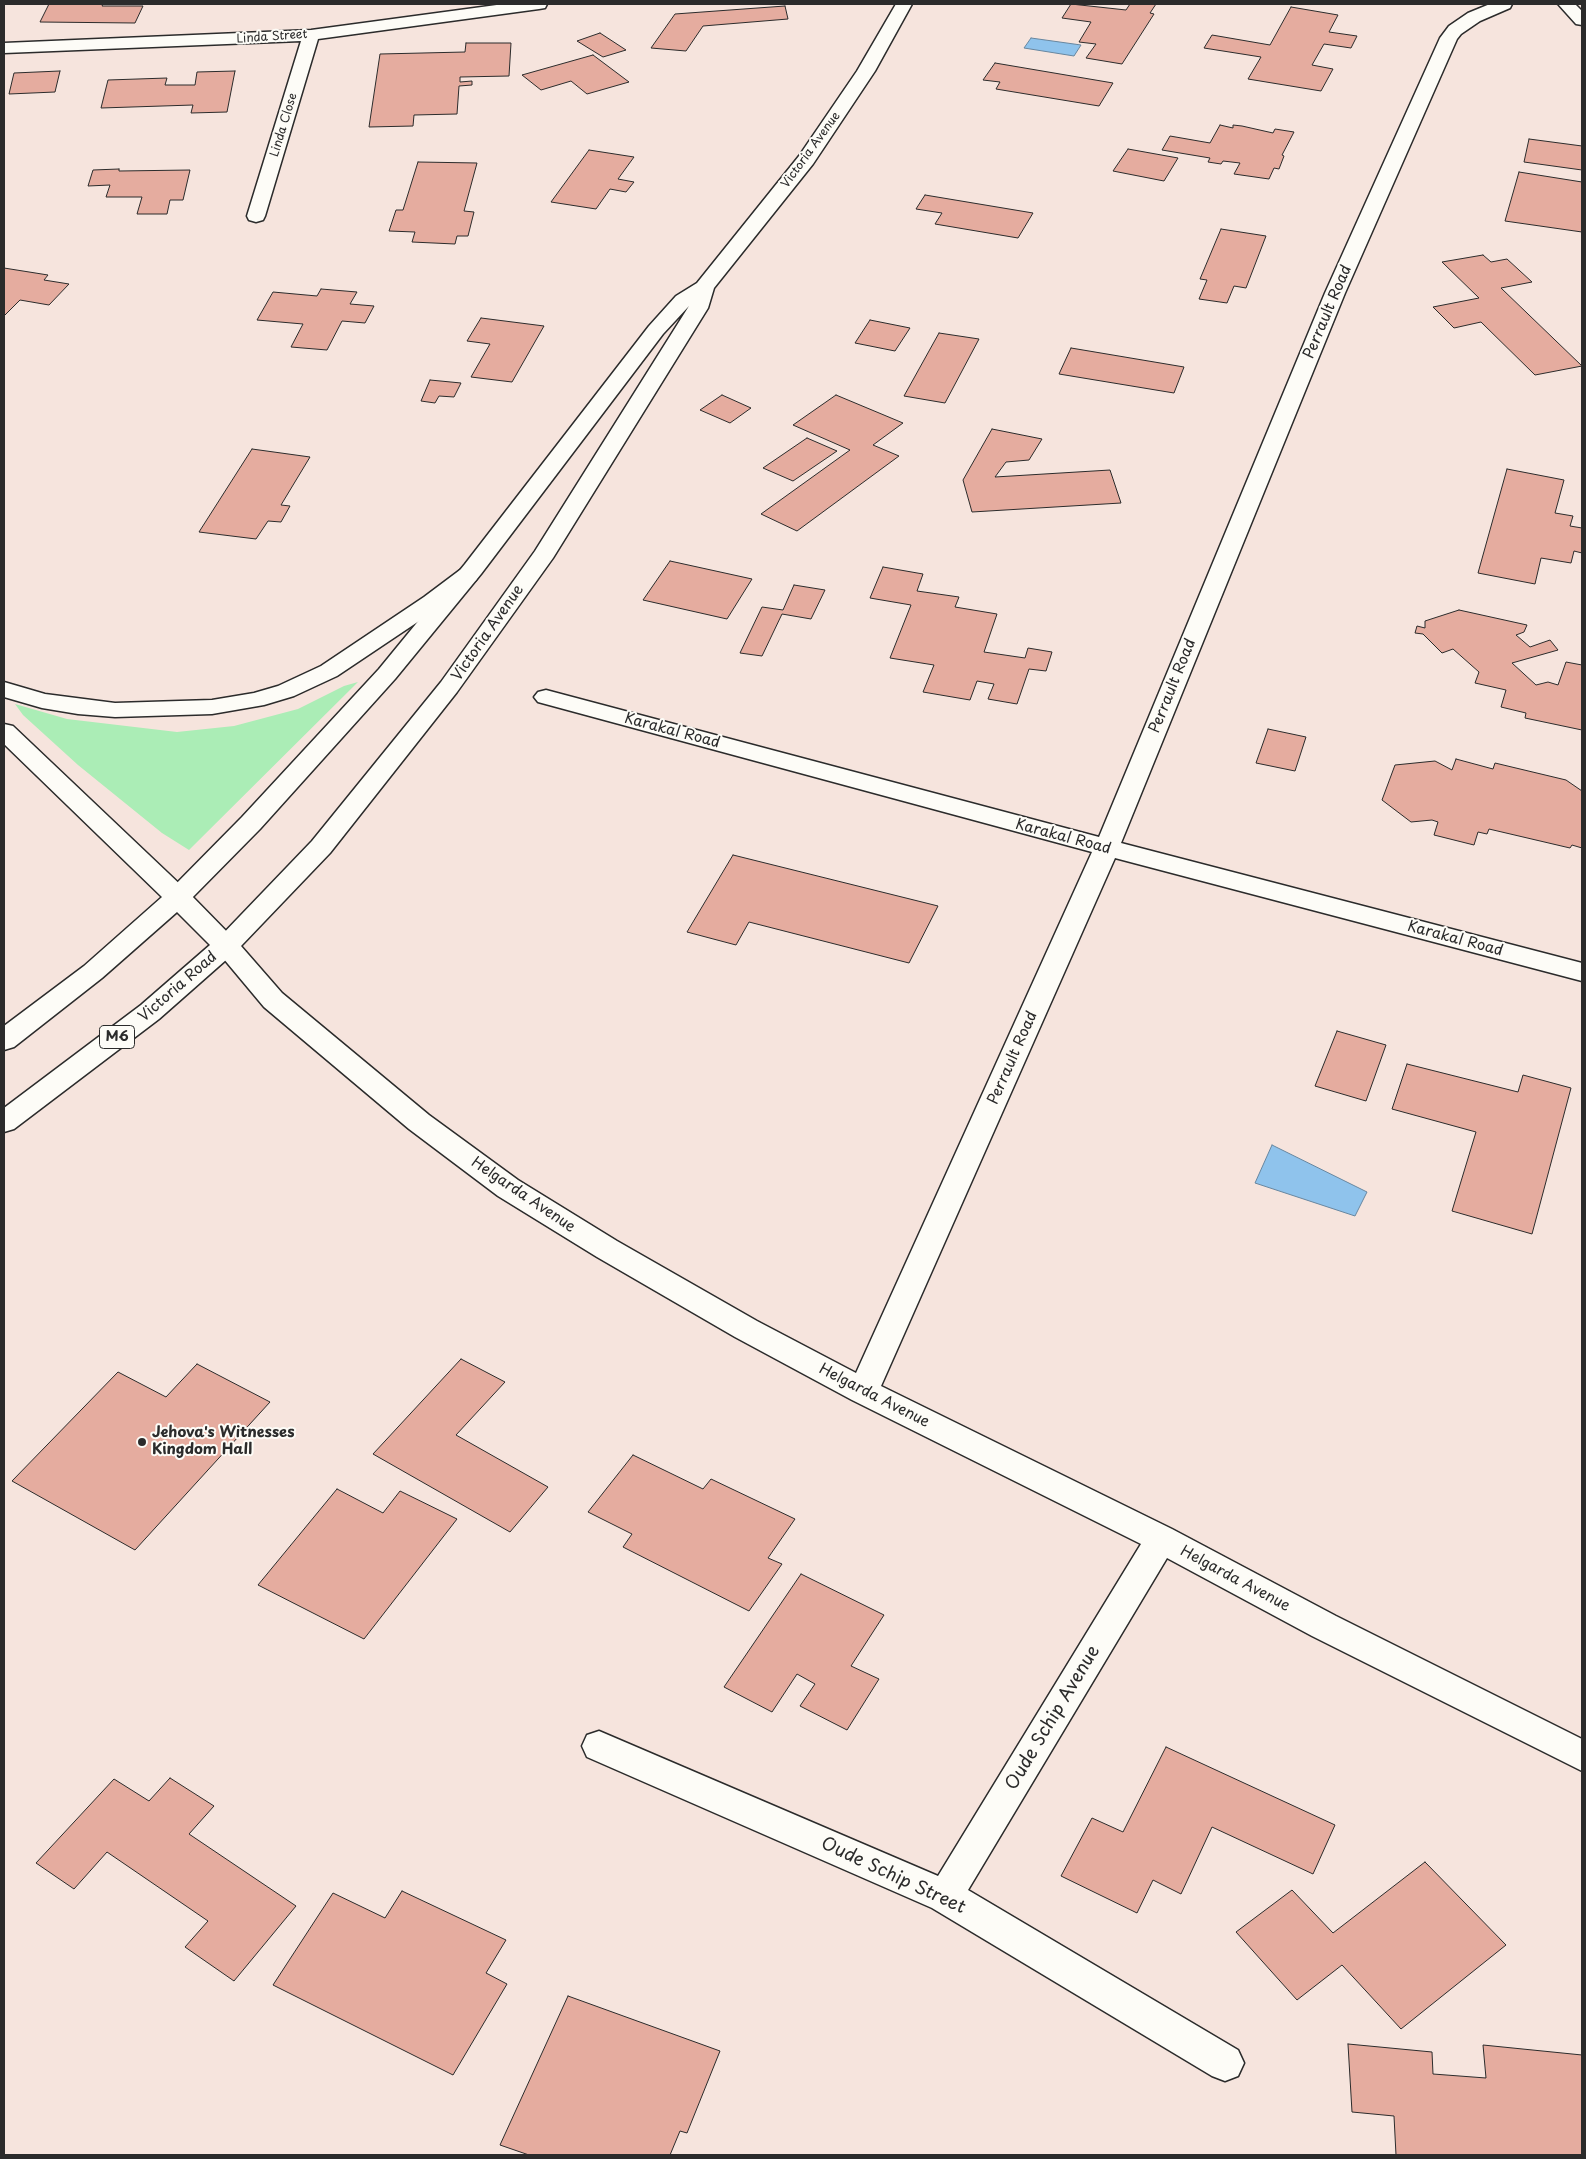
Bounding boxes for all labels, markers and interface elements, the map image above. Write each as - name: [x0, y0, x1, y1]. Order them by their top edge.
- street label: Linda Street: [236, 27, 308, 47]
- street label: Linda Close: [267, 91, 301, 159]
- street label: Victoria Avenue: [779, 109, 843, 191]
- street label: Perrault Road: [1300, 263, 1356, 361]
- street label: Victoria Avenue: [448, 582, 528, 684]
- street label: Perrault Road: [1146, 636, 1200, 736]
- street label: Karakal Road: [622, 710, 722, 752]
- street label: Karakal Road: [1013, 816, 1113, 858]
- street label: Karakal Road: [1405, 918, 1505, 960]
- street label: Victoria Road: [135, 948, 221, 1026]
- street label: Perrault Road: [984, 1009, 1042, 1107]
- road number: M6: [100, 1026, 134, 1048]
- street label: Helgarda Avenue: [468, 1154, 578, 1236]
- street label: Helgarda Avenue: [816, 1360, 932, 1432]
- place label: Jehova's Witnesses Kingdom Hall: [152, 1424, 295, 1459]
- marker: Jehova's Witnesses Kingdom Hall: [136, 1436, 148, 1448]
- street label: Helgarda Avenue: [1177, 1542, 1293, 1616]
- street label: Oude Schip Avenue: [1001, 1642, 1105, 1794]
- street label: Oude Schip Street: [817, 1833, 969, 1919]

